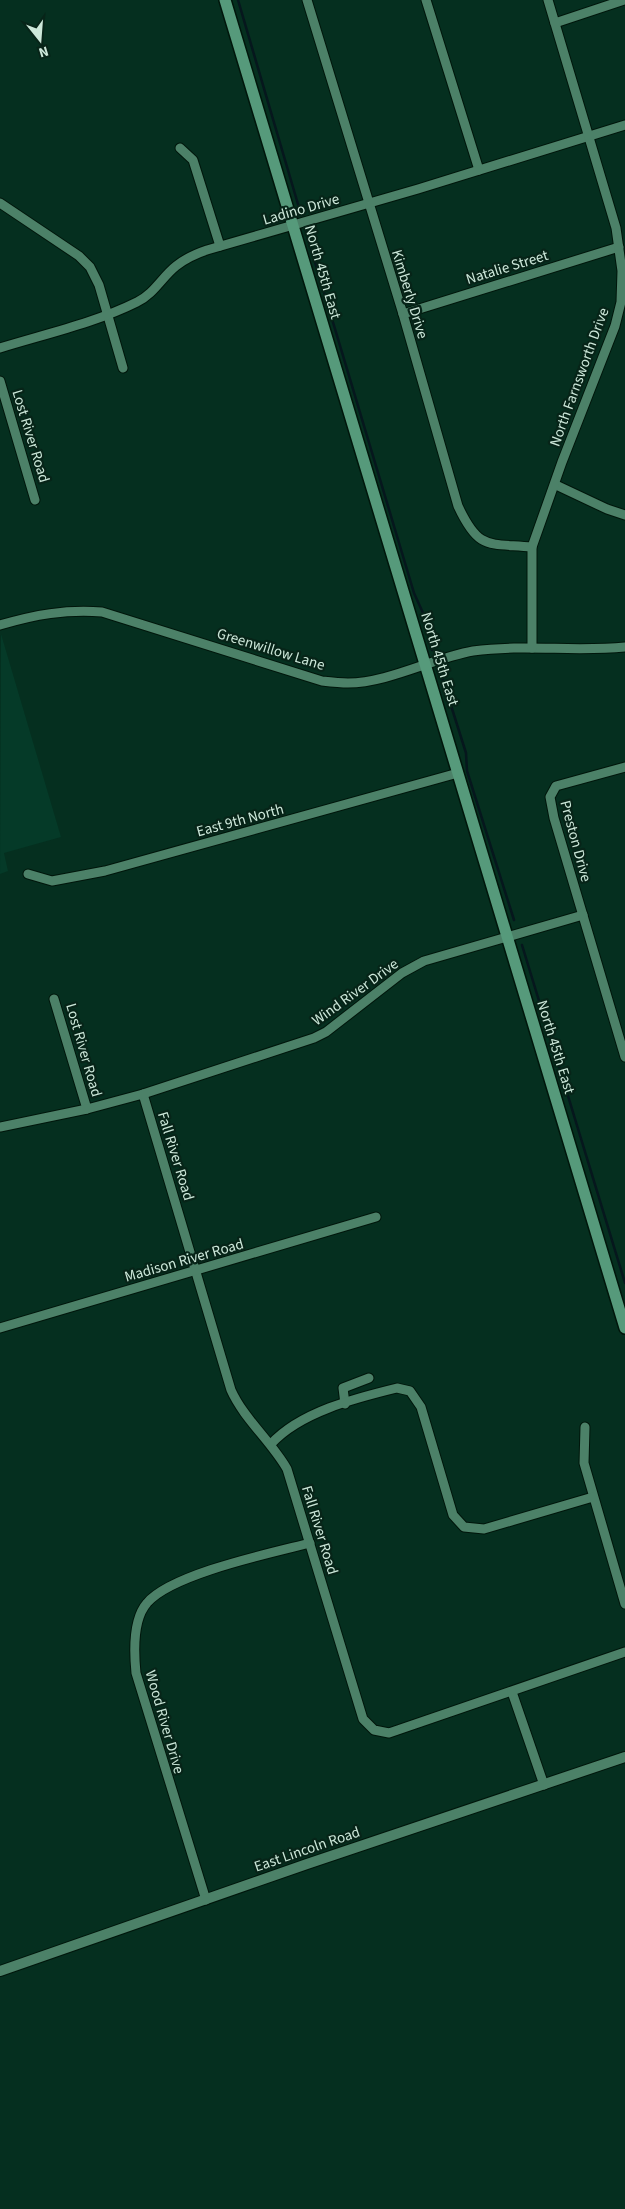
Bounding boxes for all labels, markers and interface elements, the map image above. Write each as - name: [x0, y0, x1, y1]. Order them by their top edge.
- north arrow: [15, 15, 65, 65]
- text: N: [36, 41, 51, 62]
- street label: Ladino Drive: [260, 189, 342, 230]
- street label: North 45th East: [299, 223, 346, 322]
- street label: Natalie Street: [463, 245, 551, 290]
- street label: Kimberly Drive: [386, 247, 433, 341]
- street label: North Farnsworth Drive: [545, 305, 614, 449]
- street label: Lost River Road: [6, 387, 55, 485]
- street label: North 45th East: [415, 610, 464, 709]
- street label: Greenwillow Lane: [214, 623, 327, 676]
- street label: Preston Drive: [555, 798, 596, 884]
- street label: East 9th North: [194, 799, 286, 842]
- street label: Wind River Drive: [308, 954, 403, 1031]
- street label: North 45th East: [531, 998, 580, 1097]
- street label: Lost River Road: [60, 1001, 107, 1099]
- street label: Fall River Road: [152, 1109, 199, 1203]
- street label: Madison River Road: [122, 1233, 246, 1288]
- street label: Fall River Road: [296, 1483, 343, 1577]
- street label: Wood River Drive: [140, 1668, 189, 1776]
- street label: East Lincoln Road: [251, 1822, 363, 1877]

